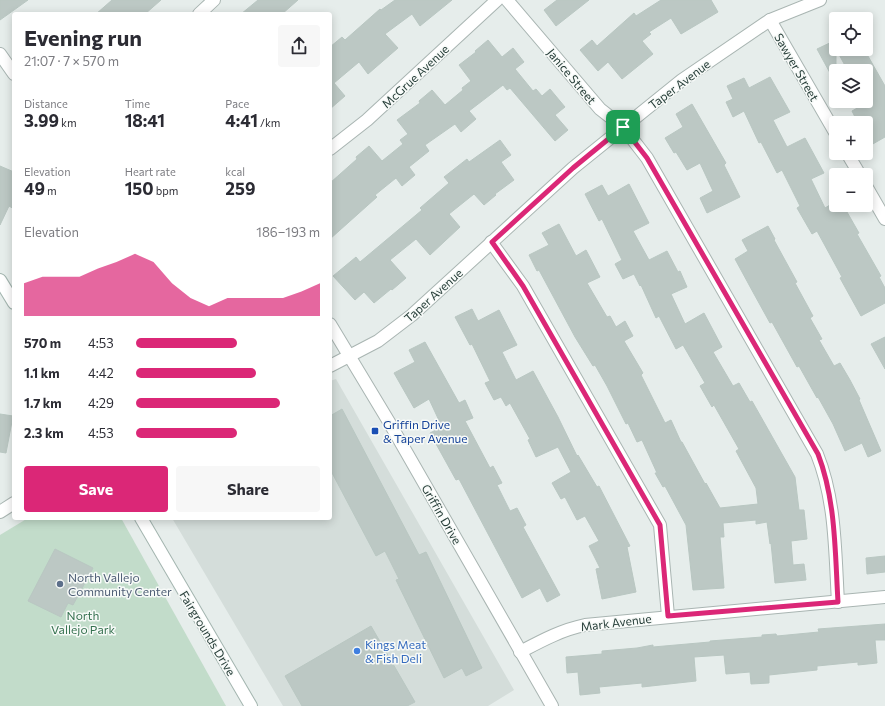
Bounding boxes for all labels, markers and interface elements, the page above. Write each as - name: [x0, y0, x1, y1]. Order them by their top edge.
- map controls: [829, 12, 873, 212]
- button: locate: [829, 12, 873, 56]
- text: Evening run: [24, 24, 142, 51]
- button: share: [278, 25, 320, 67]
- street label: Sawyer Street: [772, 31, 822, 104]
- street label: McGrue Avenue: [379, 41, 451, 111]
- street label: Janice Street: [544, 45, 599, 107]
- text: 21:07 · 7 × 570 m: [24, 53, 119, 69]
- street label: Taper Avenue: [645, 56, 713, 112]
- button: layers: [829, 64, 873, 108]
- text: Distance: [24, 97, 68, 110]
- text: Time: [125, 97, 150, 110]
- text: Pace: [225, 97, 249, 110]
- text: 3.99: [24, 110, 59, 131]
- text: 18:41: [125, 110, 165, 131]
- text: 4:41: [225, 110, 258, 131]
- pin: [606, 110, 640, 144]
- text: km: [59, 116, 77, 129]
- text: /km: [258, 116, 280, 129]
- icon: arrive: [612, 116, 634, 138]
- button: +: [829, 116, 873, 160]
- text: Elevation: [24, 165, 70, 178]
- text: Heart rate: [125, 165, 176, 178]
- text: kcal: [225, 165, 245, 178]
- button: −: [829, 168, 873, 212]
- text: 49: [24, 178, 45, 199]
- text: 150: [125, 178, 154, 199]
- text: 259: [225, 178, 255, 199]
- text: m: [45, 184, 57, 197]
- text: bpm: [154, 184, 178, 197]
- text: Elevation: [24, 224, 79, 240]
- text: 186–193 m: [256, 224, 320, 240]
- street label: Taper Avenue: [401, 265, 465, 325]
- text: 570 m: [24, 335, 61, 351]
- text: 4:53: [88, 335, 114, 351]
- text: 1.1 km: [24, 365, 60, 381]
- text: 4:42: [88, 365, 114, 381]
- text: 1.7 km: [24, 395, 62, 411]
- text: 4:29: [88, 395, 114, 411]
- place label: Griffin Drive & Taper Avenue: [383, 417, 468, 445]
- text: 2.3 km: [24, 425, 64, 441]
- text: 4:53: [88, 425, 114, 441]
- marker: Griffin Drive & Taper Avenue: [370, 426, 380, 436]
- button: Save: [24, 466, 168, 512]
- button: Share: [176, 466, 320, 512]
- street label: Griffin Drive: [419, 481, 465, 547]
- place label: North Vallejo Community Center: [68, 570, 172, 598]
- marker: North Vallejo Community Center: [55, 579, 65, 589]
- street label: Fairgrounds Drive: [177, 588, 239, 678]
- park label: North Vallejo Park: [51, 608, 115, 636]
- street label: Mark Avenue: [580, 611, 652, 633]
- place label: Kings Meat & Fish Deli: [365, 637, 426, 665]
- marker: Kings Meat & Fish Deli: [352, 646, 362, 656]

